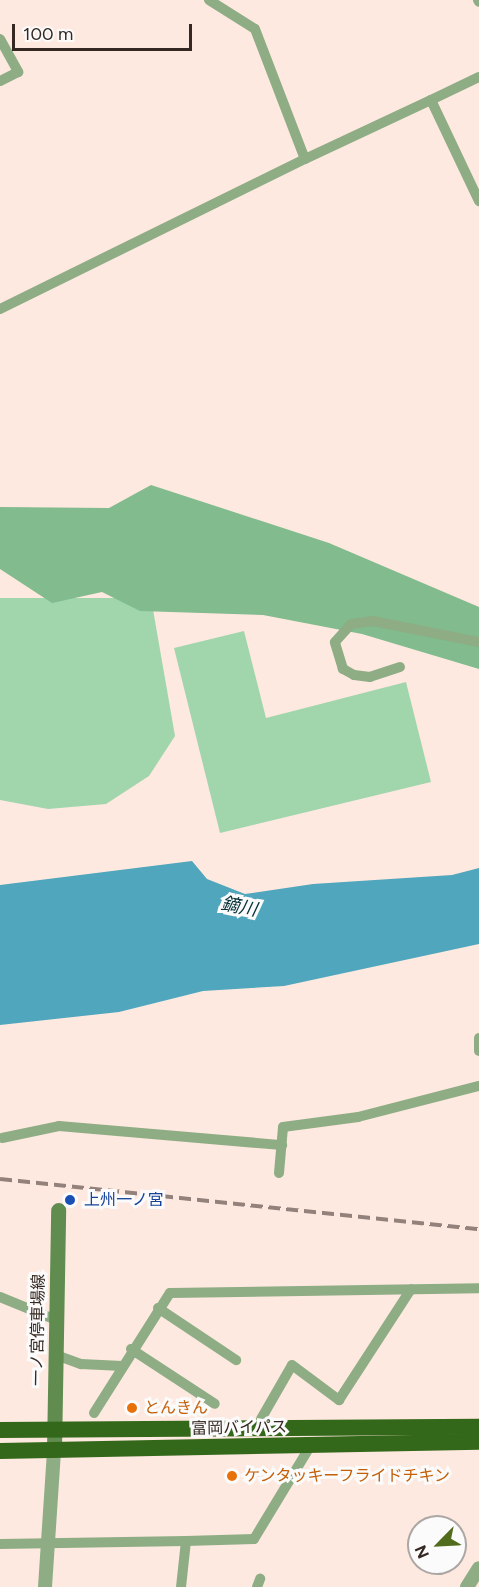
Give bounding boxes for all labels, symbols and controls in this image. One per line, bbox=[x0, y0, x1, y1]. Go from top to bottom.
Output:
scale bar bbox=[15, 12, 195, 50]
text: 100 m bbox=[23, 23, 73, 45]
water label: 鏑川 bbox=[219, 893, 259, 921]
place label: 上州一ノ宮 bbox=[84, 1190, 164, 1210]
marker: 上州一ノ宮 bbox=[61, 1191, 79, 1209]
street label: 一ノ宮停車場線 bbox=[27, 1274, 49, 1386]
place label: とんきん bbox=[144, 1398, 208, 1418]
marker: とんきん bbox=[125, 1401, 139, 1415]
street label: 富岡バイパス bbox=[191, 1418, 287, 1438]
place label: ケンタッキーフライドチキン bbox=[244, 1466, 452, 1486]
marker: ケンタッキーフライドチキン bbox=[225, 1469, 239, 1483]
north arrow bbox=[407, 1515, 467, 1575]
text: N bbox=[411, 1542, 433, 1561]

